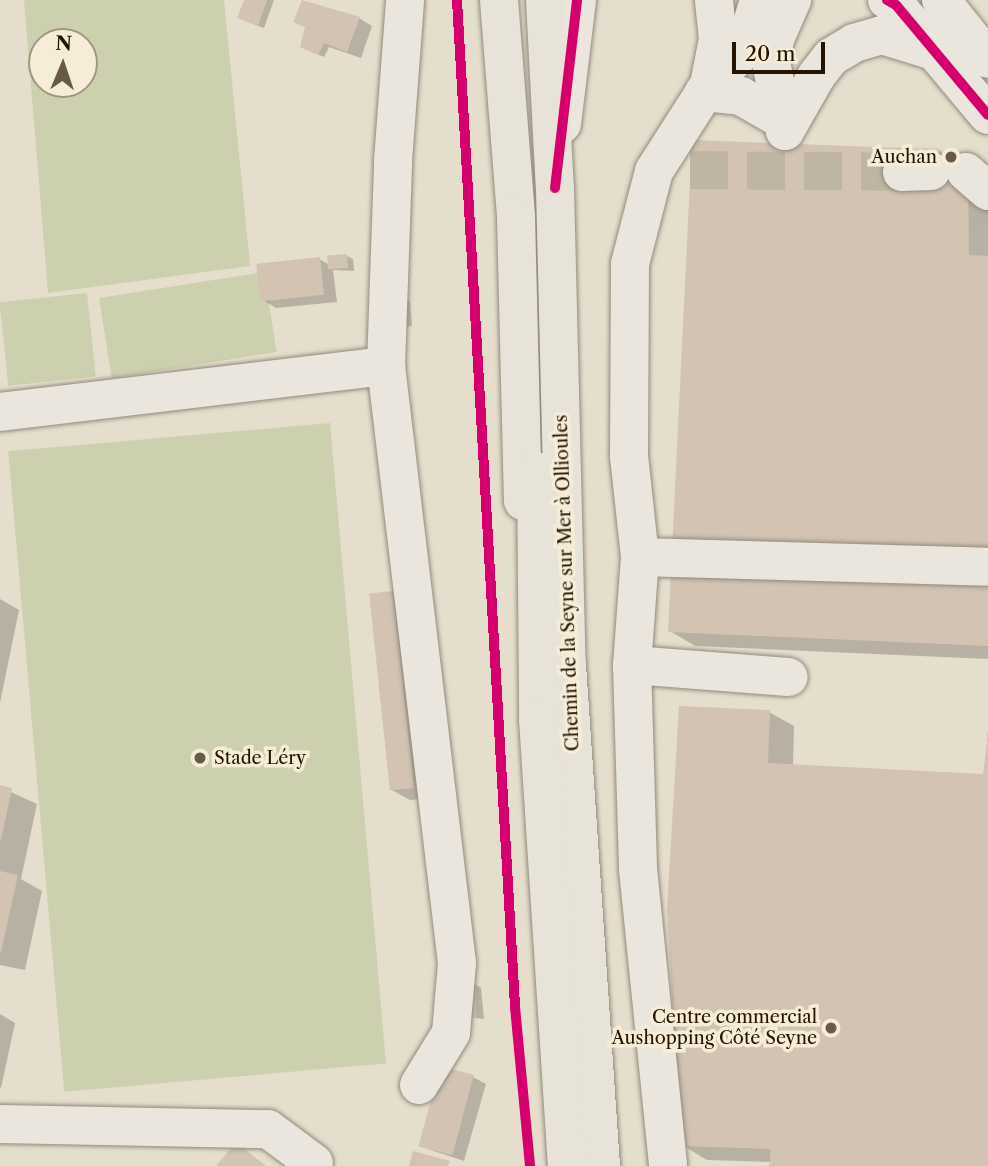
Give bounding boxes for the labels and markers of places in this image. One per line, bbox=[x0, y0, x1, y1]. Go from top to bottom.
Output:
place label: Auchan bbox=[871, 146, 937, 168]
marker: Auchan bbox=[943, 149, 959, 165]
place label: Stade Léry bbox=[214, 747, 306, 769]
marker: Stade Léry bbox=[192, 750, 208, 766]
place label: Centre commercial Aushopping Côté Seyne bbox=[611, 1007, 817, 1050]
marker: Centre commercial Aushopping Côté Seyne bbox=[823, 1020, 839, 1036]

